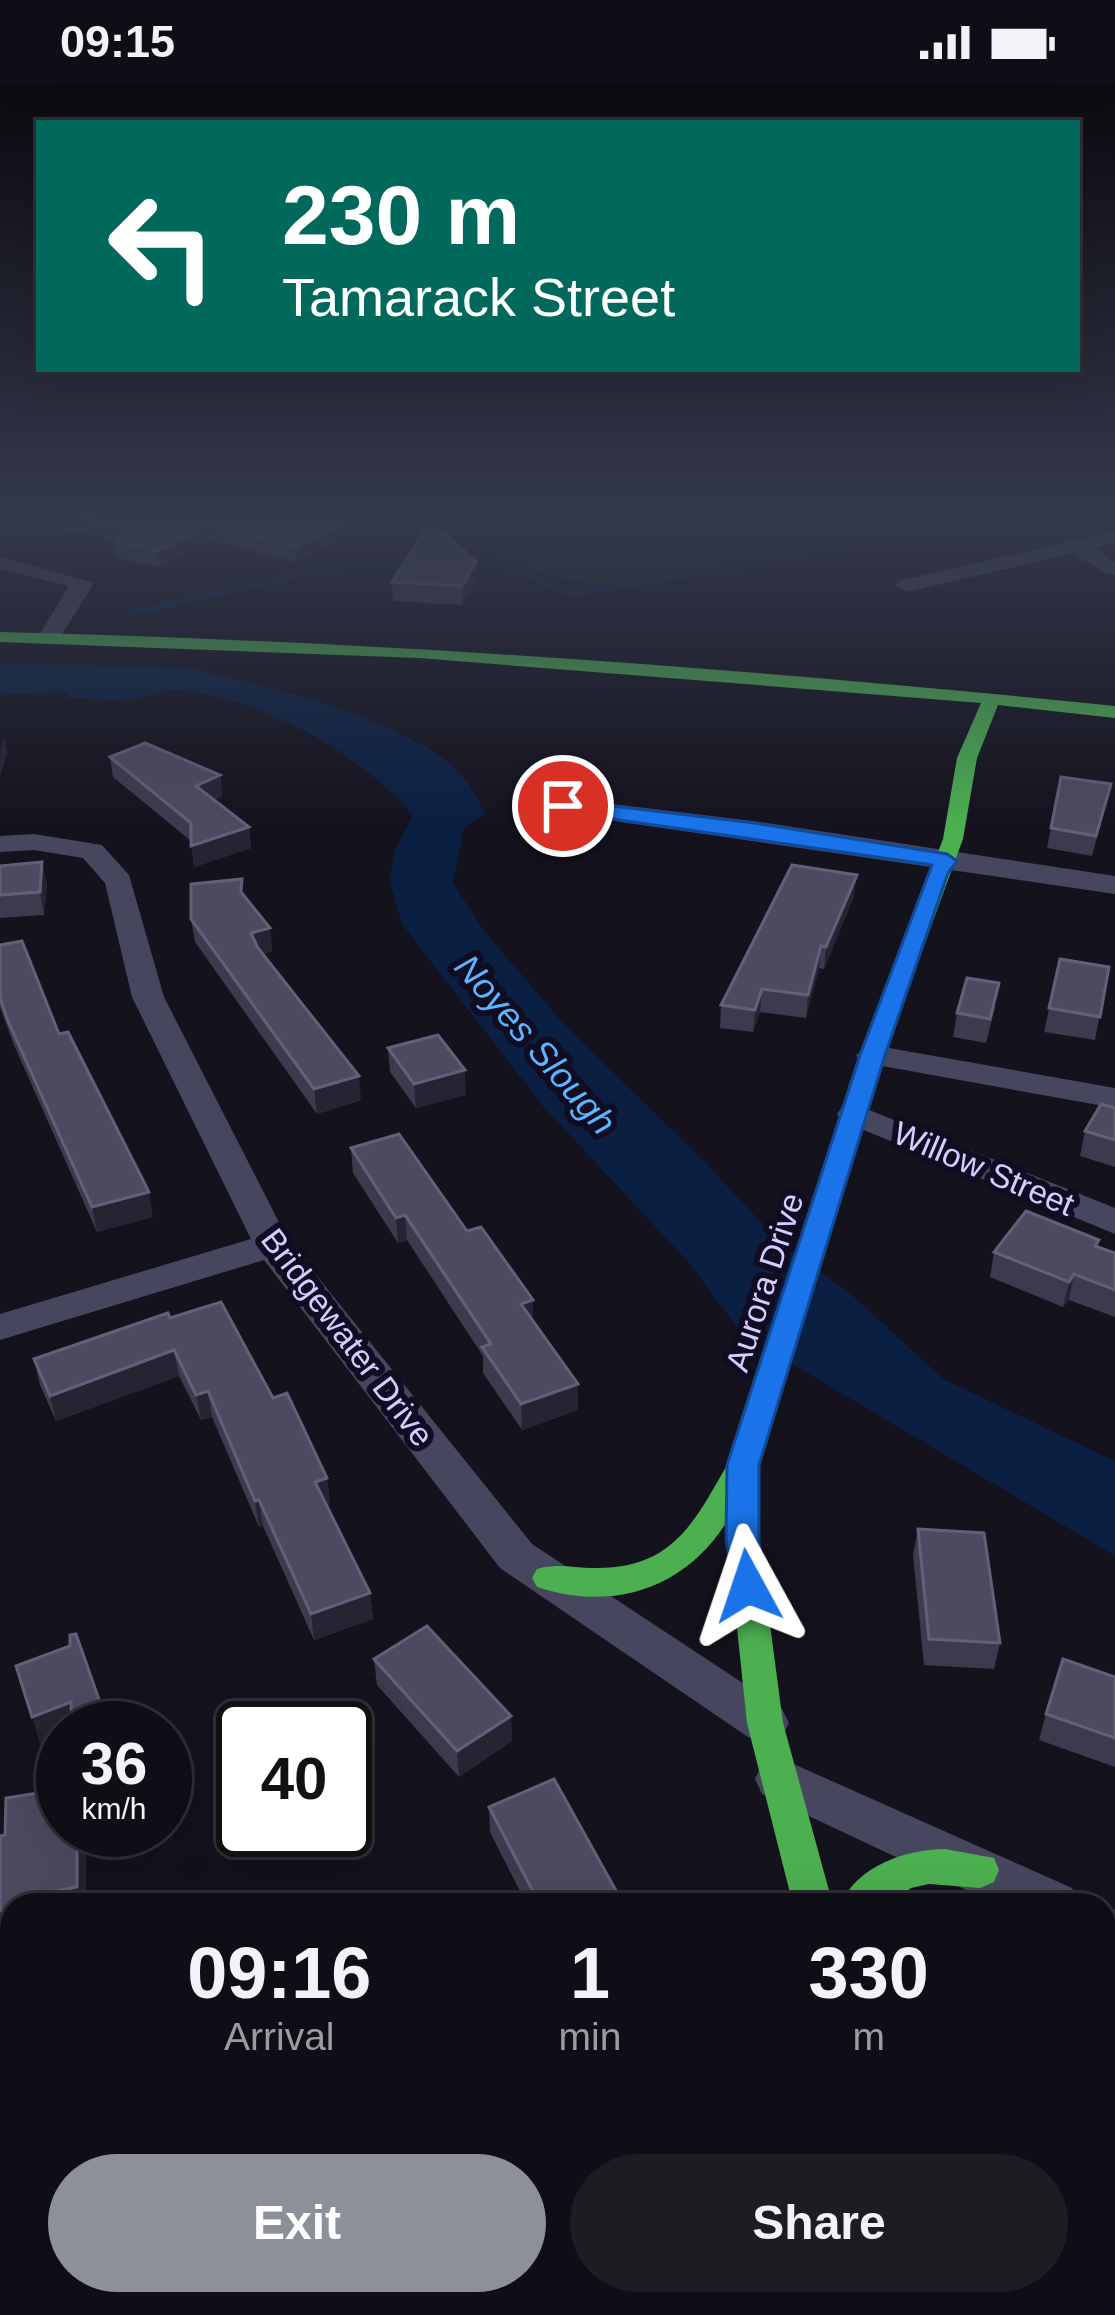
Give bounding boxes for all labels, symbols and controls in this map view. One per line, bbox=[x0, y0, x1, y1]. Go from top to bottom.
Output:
text: 09:15 bbox=[60, 16, 175, 67]
icon: left bbox=[84, 168, 240, 324]
text: 230 m bbox=[282, 168, 520, 262]
text: Tamarack Street bbox=[282, 267, 675, 327]
pin bbox=[512, 755, 614, 857]
icon: arrive bbox=[530, 773, 596, 839]
water label: Noyes Slough bbox=[447, 946, 625, 1142]
street label: Willow Street bbox=[888, 1114, 1080, 1223]
street label: Aurora Drive bbox=[718, 1188, 811, 1376]
street label: Bridgewater Drive bbox=[254, 1221, 441, 1453]
position arrow bbox=[685, 1523, 811, 1649]
speed limit sign: 40 bbox=[216, 1701, 372, 1857]
text: 36 bbox=[81, 1730, 147, 1797]
text: km/h bbox=[81, 1792, 147, 1825]
text: 09:16 bbox=[187, 1933, 371, 2013]
text: 1 bbox=[570, 1933, 610, 2013]
text: 330 bbox=[809, 1933, 929, 2013]
text: Arrival bbox=[224, 2015, 335, 2058]
text: min bbox=[559, 2015, 621, 2058]
text: m bbox=[852, 2015, 885, 2058]
button: Exit bbox=[48, 2154, 546, 2292]
button: Share bbox=[570, 2154, 1068, 2292]

